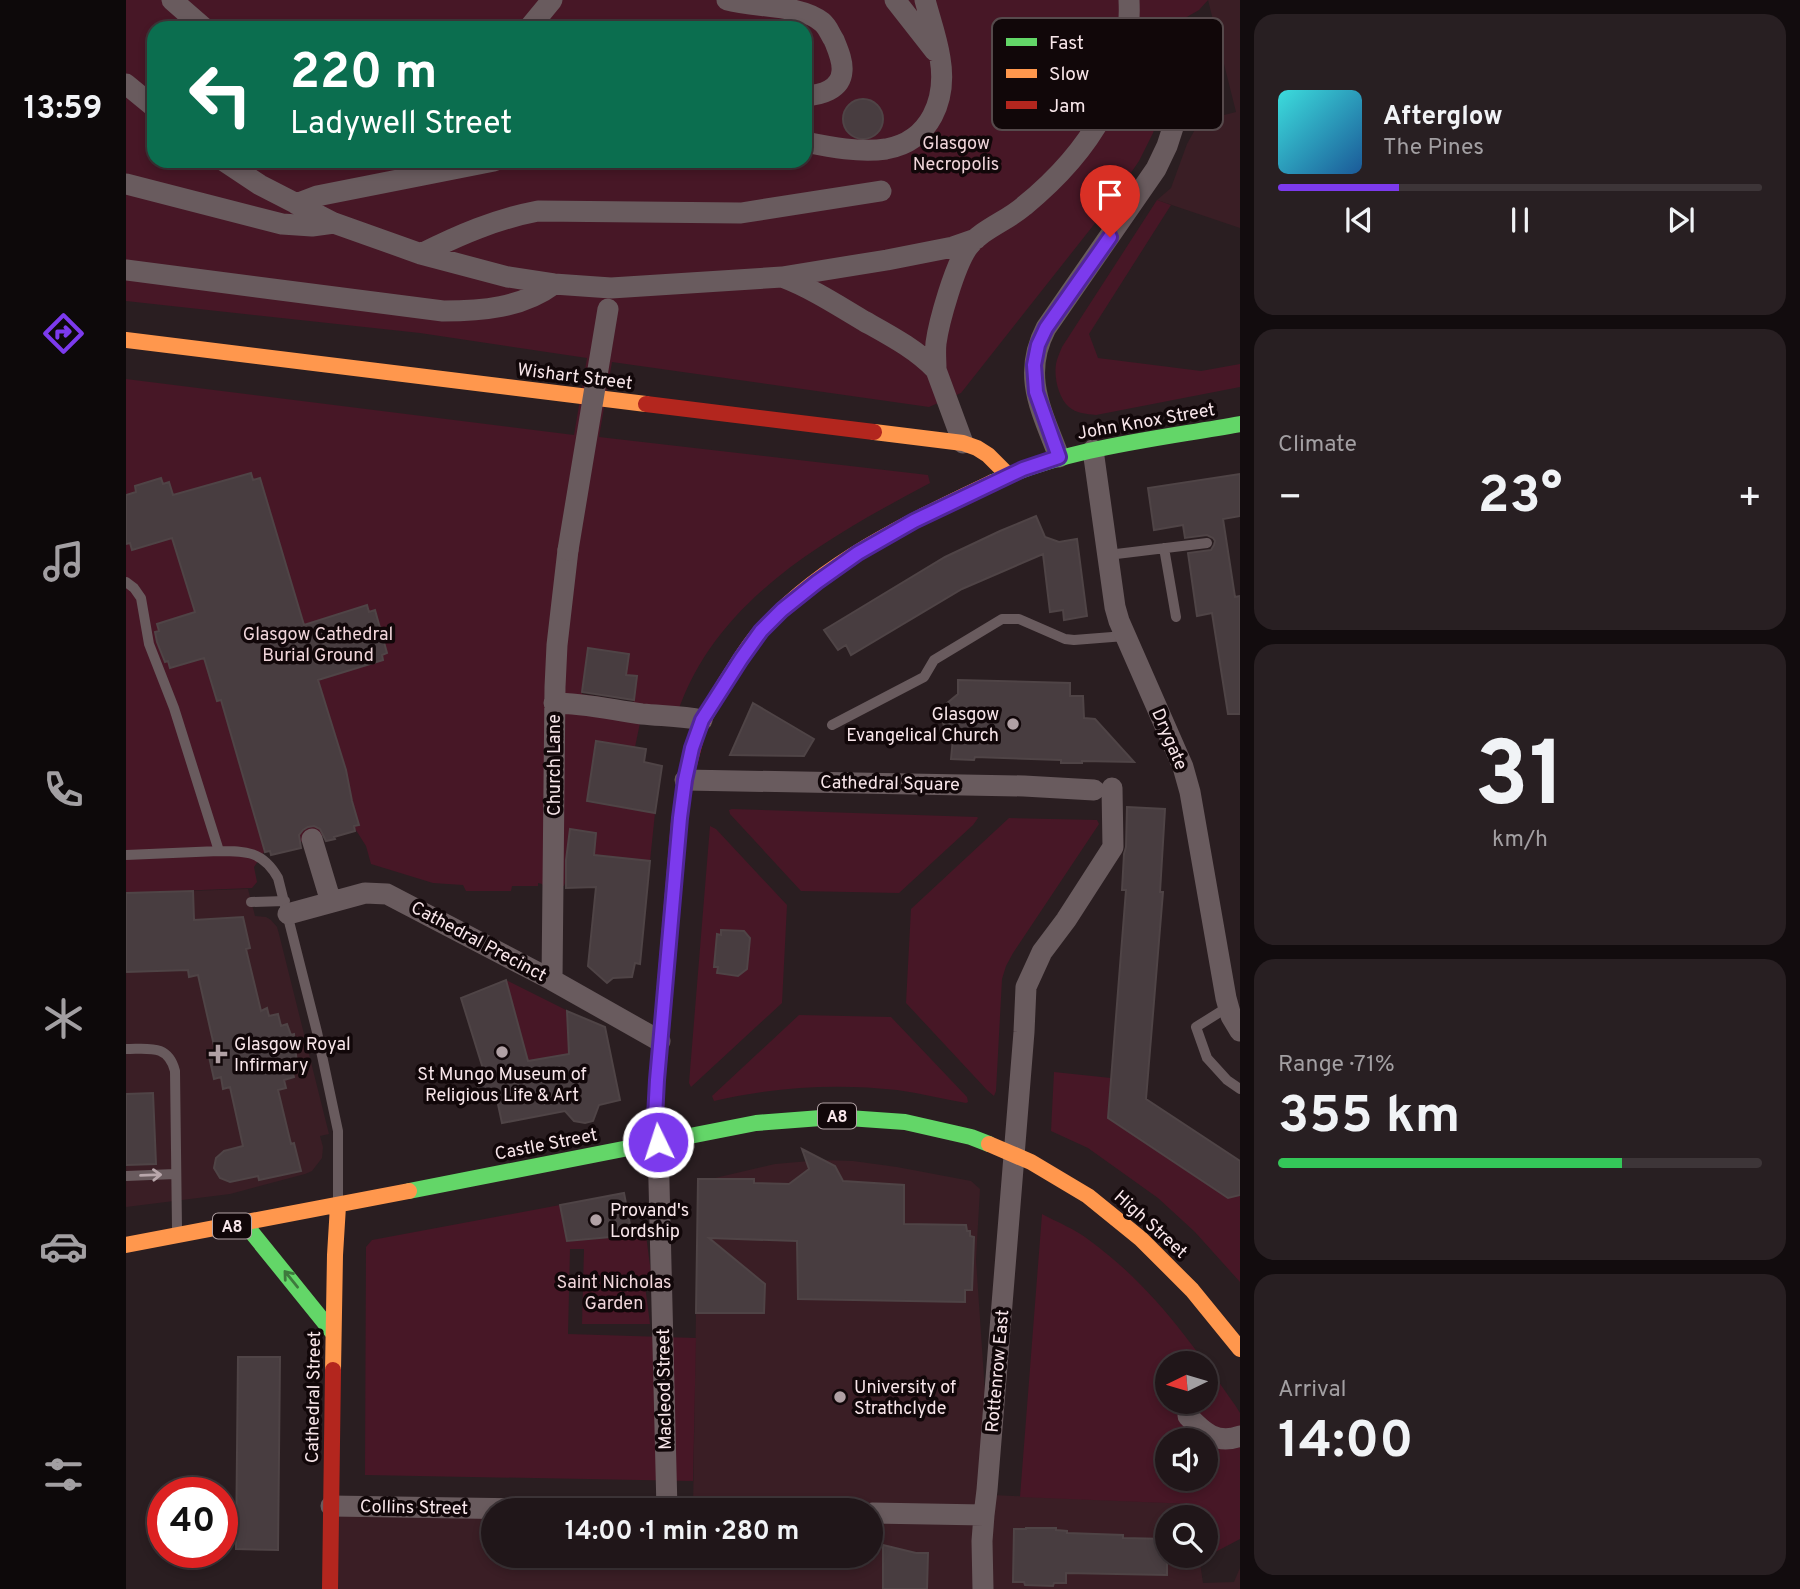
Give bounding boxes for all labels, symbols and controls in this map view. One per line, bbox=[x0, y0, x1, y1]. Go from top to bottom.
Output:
legend bbox=[992, 18, 1223, 130]
text: Fast bbox=[1049, 32, 1084, 56]
text: 220 m bbox=[290, 44, 437, 106]
icon: left bbox=[175, 49, 266, 140]
text: Slow bbox=[1049, 63, 1089, 87]
text: 13:59 bbox=[24, 90, 103, 130]
text: Jam bbox=[1049, 95, 1086, 119]
text: Afterglow bbox=[1383, 101, 1503, 134]
text: Ladywell Street bbox=[290, 105, 512, 145]
park label: Glasgow Necropolis bbox=[913, 133, 999, 177]
text: The Pines bbox=[1383, 134, 1484, 163]
pin bbox=[1080, 165, 1140, 237]
icon: arrive bbox=[1091, 176, 1129, 214]
icon: previous bbox=[1340, 201, 1378, 239]
icon: pause bbox=[1501, 201, 1539, 239]
icon: next bbox=[1662, 201, 1700, 239]
icon: directions bbox=[39, 309, 88, 358]
street label: Wishart Street bbox=[516, 359, 634, 396]
street label: John Knox Street bbox=[1075, 399, 1217, 446]
text: Climate bbox=[1278, 431, 1357, 460]
text: 23° bbox=[1478, 465, 1562, 531]
text: − bbox=[1278, 475, 1303, 524]
text: + bbox=[1737, 475, 1762, 524]
icon: music bbox=[39, 537, 88, 586]
park label: Glasgow Cathedral Burial Ground bbox=[243, 624, 393, 668]
place label: Glasgow Evangelical Church bbox=[846, 704, 999, 748]
street label: Drygate bbox=[1145, 705, 1192, 774]
street label: Church Lane bbox=[544, 714, 567, 816]
marker: Glasgow Evangelical Church bbox=[1005, 716, 1021, 732]
text: 31 bbox=[1475, 723, 1565, 838]
icon: phone bbox=[39, 765, 88, 814]
street label: Cathedral Square bbox=[820, 772, 960, 797]
text: km/h bbox=[1492, 826, 1548, 855]
street label: Cathedral Precinct bbox=[407, 897, 550, 988]
icon: climate bbox=[39, 994, 88, 1043]
place label: Glasgow Royal Infirmary bbox=[234, 1034, 351, 1078]
marker: Glasgow Royal Infirmary bbox=[208, 1044, 228, 1064]
marker: St Mungo Museum of Religious Life & Art bbox=[494, 1044, 510, 1060]
text: Range · 71% bbox=[1278, 1051, 1395, 1080]
place label: St Mungo Museum of Religious Life & Art bbox=[417, 1064, 587, 1108]
text: 355 km bbox=[1278, 1085, 1460, 1151]
road number: A8 bbox=[818, 1104, 856, 1128]
position arrow bbox=[621, 1105, 695, 1179]
street label: Castle Street bbox=[493, 1124, 600, 1167]
one-way arrow bbox=[139, 1168, 162, 1181]
street label: High Street bbox=[1108, 1186, 1192, 1264]
place label: Provand's Lordship bbox=[610, 1200, 689, 1244]
marker: Provand's Lordship bbox=[588, 1212, 604, 1228]
road number: A8 bbox=[213, 1214, 251, 1238]
icon: car bbox=[39, 1222, 88, 1271]
one-way arrow bbox=[283, 1271, 298, 1289]
park label: Saint Nicholas Garden bbox=[556, 1272, 672, 1316]
street label: Rottenrow East bbox=[982, 1309, 1015, 1434]
street label: Macleod Street bbox=[653, 1328, 678, 1450]
street label: Cathedral Street bbox=[302, 1331, 327, 1463]
north arrow bbox=[1155, 1351, 1218, 1414]
map controls bbox=[1155, 1351, 1218, 1568]
text: Arrival bbox=[1278, 1376, 1347, 1405]
place label: University of Strathclyde bbox=[854, 1377, 956, 1421]
marker: University of Strathclyde bbox=[832, 1389, 848, 1405]
text: 14:00 bbox=[1278, 1410, 1413, 1476]
button: sound bbox=[1155, 1428, 1218, 1491]
icon: filters bbox=[39, 1450, 88, 1499]
speed limit sign: 40 bbox=[147, 1477, 238, 1568]
street label: Collins Street bbox=[360, 1496, 468, 1521]
button: search bbox=[1155, 1505, 1218, 1568]
text: 14:00 · 1 min · 280 m bbox=[565, 1516, 799, 1549]

